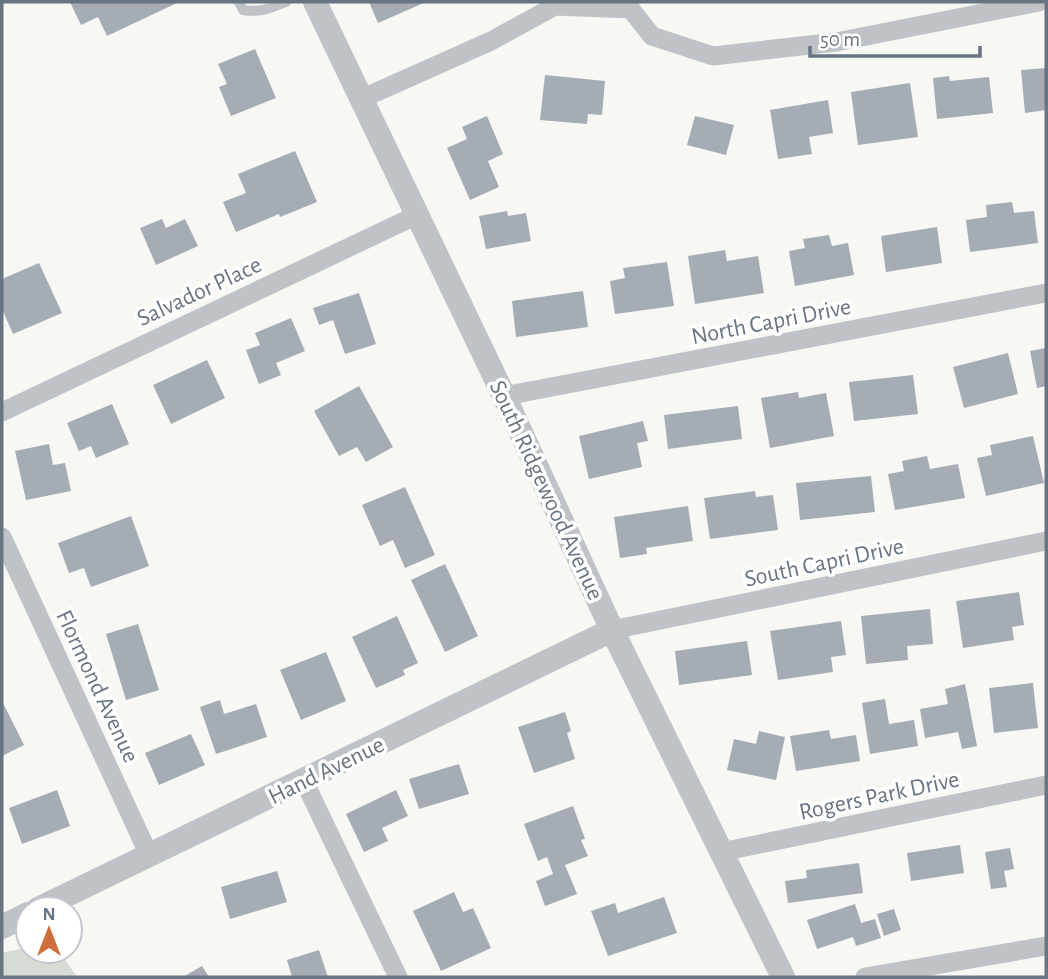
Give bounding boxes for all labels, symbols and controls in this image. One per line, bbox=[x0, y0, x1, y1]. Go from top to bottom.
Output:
scale bar bbox=[810, 14, 980, 58]
text: 50 m bbox=[820, 29, 860, 50]
street label: Salvador Place bbox=[134, 253, 265, 331]
street label: North Capri Drive bbox=[689, 295, 853, 349]
street label: South Ridgewood Avenue bbox=[485, 377, 607, 604]
street label: South Capri Drive bbox=[743, 534, 906, 592]
street label: Flormond Avenue bbox=[51, 607, 143, 766]
street label: Hand Avenue bbox=[265, 733, 388, 809]
street label: Rogers Park Drive bbox=[797, 767, 961, 825]
north arrow bbox=[14, 895, 84, 965]
text: N bbox=[42, 905, 56, 924]

